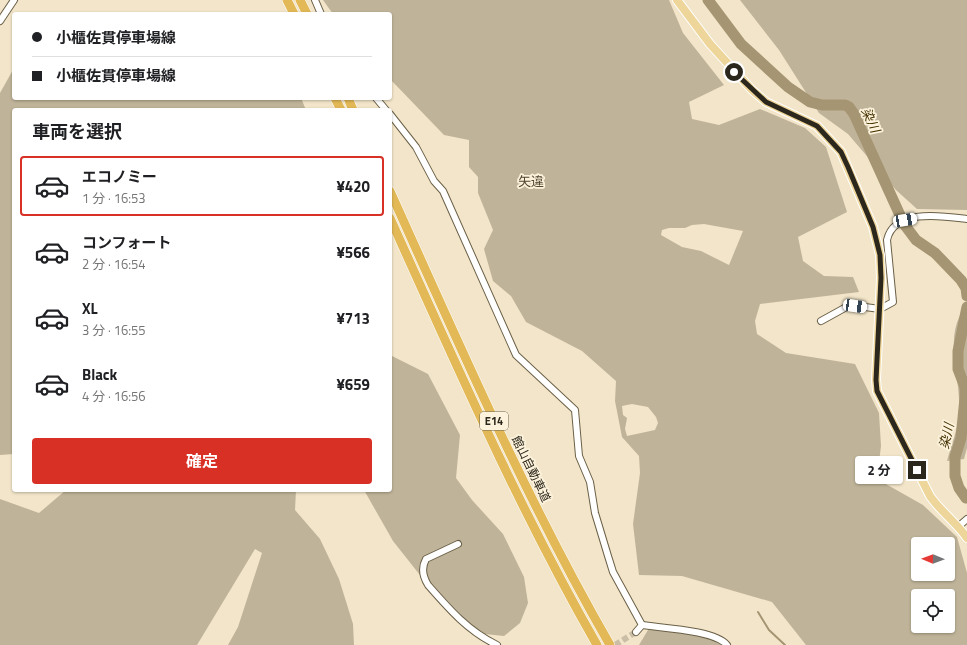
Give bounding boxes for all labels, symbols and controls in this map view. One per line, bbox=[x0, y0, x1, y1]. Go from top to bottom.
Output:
text: 小櫃佐貫停車場線 bbox=[56, 26, 176, 49]
route start bbox=[725, 63, 743, 81]
text: 小櫃佐貫停車場線 bbox=[56, 64, 176, 87]
water label: 染川 bbox=[856, 104, 886, 138]
text: 車両を選択 bbox=[32, 118, 122, 145]
text: エコノミー bbox=[82, 165, 157, 188]
icon: car bbox=[34, 168, 70, 204]
district label: 矢違 bbox=[518, 171, 544, 191]
text: ¥420 bbox=[336, 175, 370, 198]
text: 1 分 · 16:53 bbox=[82, 188, 146, 208]
car bbox=[892, 212, 918, 228]
text: コンフォート bbox=[82, 231, 172, 254]
icon: car bbox=[34, 234, 70, 270]
text: ¥566 bbox=[336, 241, 370, 264]
text: 2 分 · 16:54 bbox=[82, 254, 146, 274]
text: XL bbox=[82, 297, 98, 320]
car bbox=[842, 298, 868, 314]
icon: car bbox=[34, 300, 70, 336]
text: ¥713 bbox=[336, 307, 370, 330]
text: 3 分 · 16:55 bbox=[82, 320, 146, 340]
text: Black bbox=[82, 363, 117, 386]
icon: car bbox=[34, 366, 70, 402]
text: ¥659 bbox=[336, 373, 370, 396]
text: 4 分 · 16:56 bbox=[82, 386, 146, 406]
road number: E14 bbox=[480, 412, 508, 430]
water label: 染川 bbox=[934, 419, 959, 451]
street label: 館山自動車道 bbox=[507, 432, 556, 505]
button: 確定 bbox=[32, 438, 372, 484]
callout: 2 分 bbox=[855, 456, 903, 484]
text: 2 分 bbox=[867, 460, 891, 480]
route end bbox=[908, 461, 926, 479]
north arrow bbox=[911, 537, 955, 581]
map controls bbox=[911, 537, 955, 633]
button: locate bbox=[911, 589, 955, 633]

